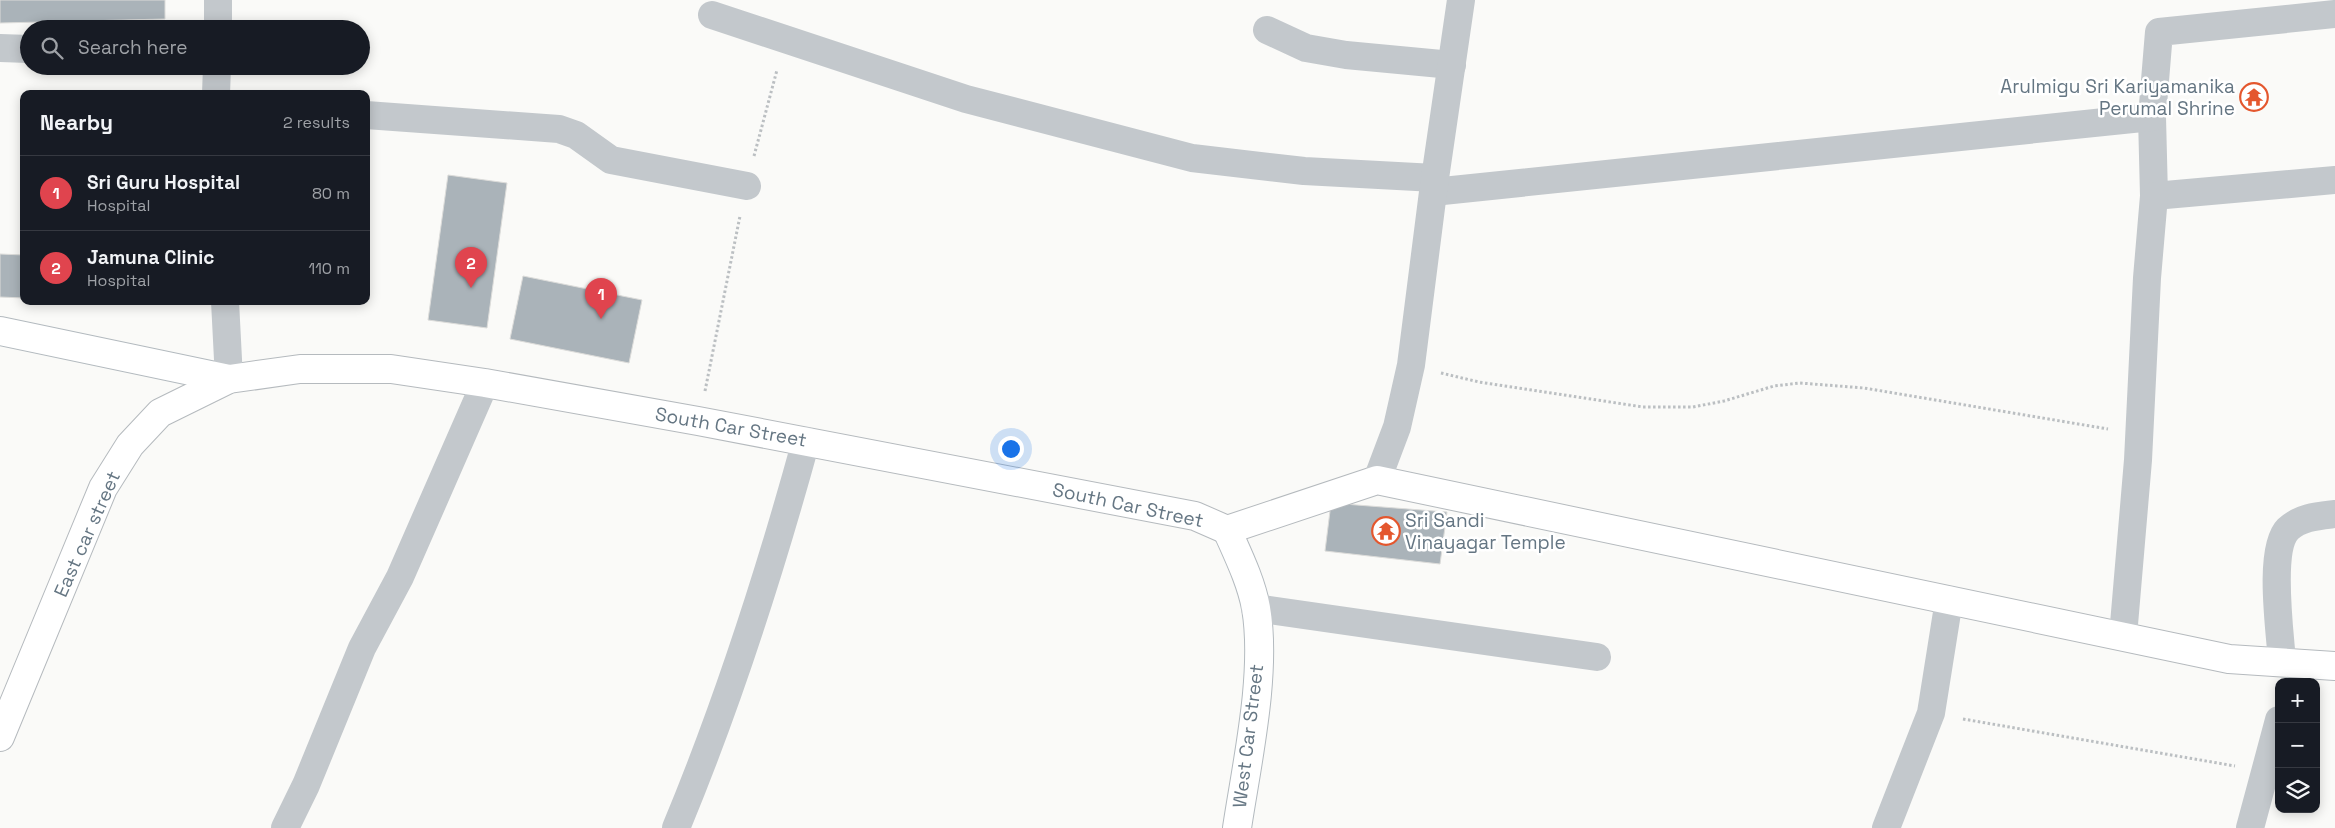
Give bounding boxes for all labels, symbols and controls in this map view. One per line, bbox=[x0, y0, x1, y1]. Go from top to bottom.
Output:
search box bbox=[20, 20, 370, 75]
icon: search bbox=[38, 34, 66, 62]
text: Search here bbox=[78, 35, 188, 60]
place label: Arulmigu Sri Kariyamanika Perumal Shrine bbox=[2000, 74, 2235, 121]
temple icon: Arulmigu Sri Kariyamanika Perumal Shrine bbox=[2239, 82, 2269, 112]
text: Nearby bbox=[40, 109, 113, 136]
text: 2 results bbox=[283, 112, 350, 133]
text: Sri Guru Hospital bbox=[87, 170, 240, 195]
text: 1 bbox=[52, 183, 60, 204]
text: 80 m bbox=[312, 183, 350, 204]
text: Hospital bbox=[87, 195, 150, 216]
text: Jamuna Clinic bbox=[87, 245, 214, 270]
pin: 2 bbox=[455, 247, 487, 288]
text: 2 bbox=[51, 258, 61, 279]
text: 110 m bbox=[308, 258, 350, 279]
text: Hospital bbox=[87, 270, 150, 291]
pin: 1 bbox=[585, 278, 617, 319]
street label: South Car Street bbox=[653, 401, 809, 453]
your location bbox=[998, 436, 1024, 462]
street label: East car street bbox=[48, 467, 126, 601]
street label: South Car Street bbox=[1050, 477, 1206, 533]
place label: Sri Sandi Vinayagar Temple bbox=[1405, 508, 1566, 555]
temple icon: Sri Sandi Vinayagar Temple bbox=[1371, 516, 1401, 546]
street label: West Car Street bbox=[1227, 663, 1269, 809]
map controls bbox=[2275, 678, 2320, 813]
button: + bbox=[2275, 678, 2320, 723]
button: − bbox=[2275, 723, 2320, 768]
button: layers bbox=[2275, 768, 2320, 813]

